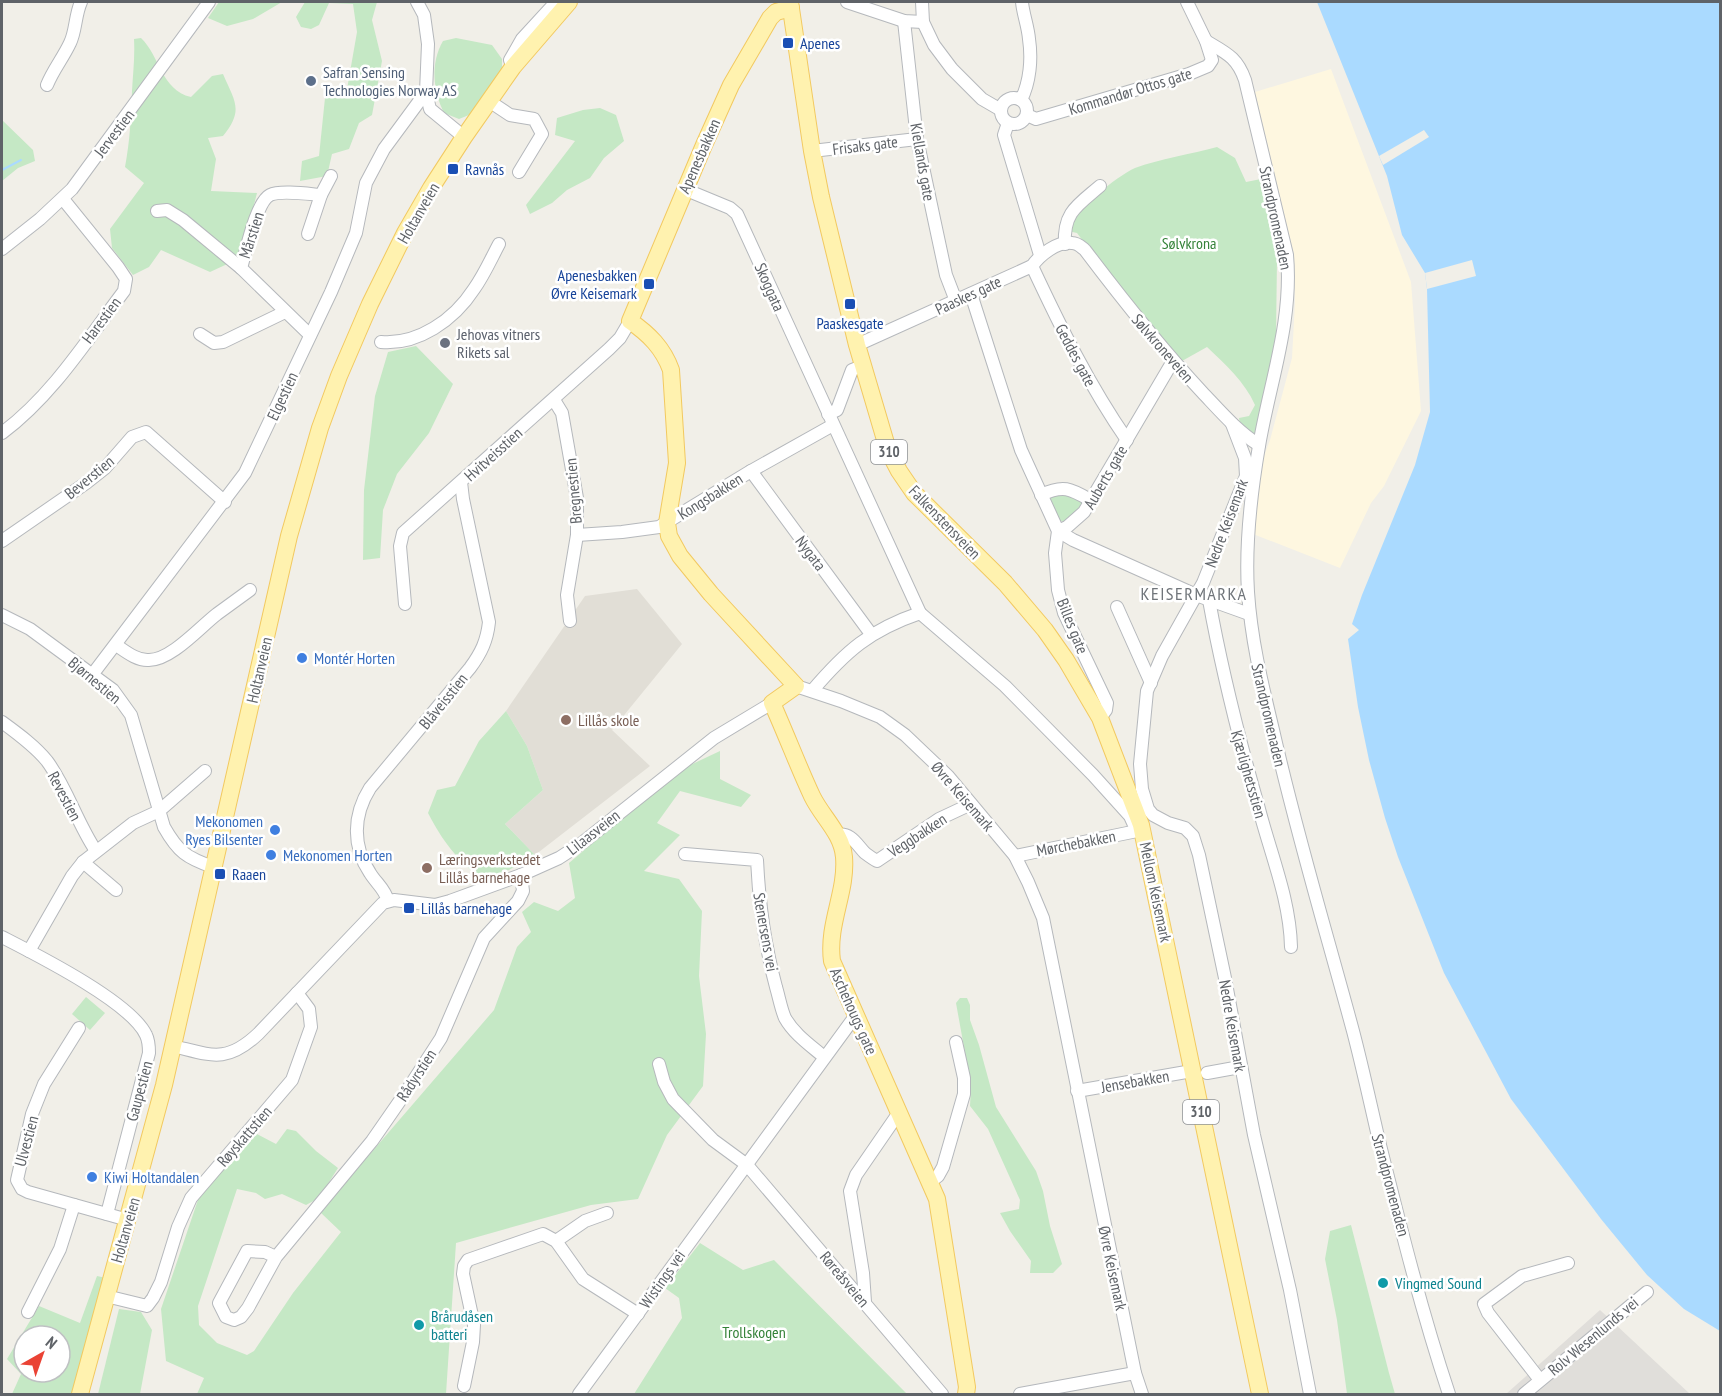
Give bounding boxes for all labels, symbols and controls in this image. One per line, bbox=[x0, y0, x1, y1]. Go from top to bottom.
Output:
place label: Apenes bbox=[800, 33, 840, 53]
marker: Apenes bbox=[781, 36, 795, 50]
place label: Safran Sensing Technologies Norway AS bbox=[323, 62, 457, 100]
street label: Kommandør Ottos gate bbox=[1066, 63, 1194, 119]
marker: Safran Sensing Technologies Norway AS bbox=[304, 74, 318, 88]
street label: Jervestien bbox=[89, 105, 138, 162]
street label: Apenesbakken bbox=[674, 116, 724, 196]
street label: Kiellands gate bbox=[906, 121, 940, 203]
street label: Frisaks gate bbox=[831, 131, 899, 159]
place label: Ravnås bbox=[465, 159, 504, 179]
marker: Ravnås bbox=[446, 162, 460, 176]
street label: Strandpromenaden bbox=[1255, 164, 1297, 272]
street label: Holtanveien bbox=[393, 179, 443, 247]
street label: Mårstien bbox=[234, 209, 268, 261]
park label: Sølvkrona bbox=[1162, 233, 1216, 253]
street label: Skoggata bbox=[751, 260, 789, 314]
place label: Apenesbakken Øvre Keisemark bbox=[551, 265, 638, 303]
street label: Paaskes gate bbox=[932, 271, 1004, 319]
marker: Apenesbakken Øvre Keisemark bbox=[642, 277, 656, 291]
street label: Harestien bbox=[77, 293, 125, 347]
marker: Paaskesgate bbox=[843, 297, 857, 311]
street label: Sølvkroneveien bbox=[1128, 310, 1198, 386]
place label: Paaskesgate bbox=[816, 313, 884, 333]
street label: Geddes gate bbox=[1051, 320, 1101, 390]
place label: Jehovas vitners Rikets sal bbox=[456, 324, 540, 362]
marker: Jehovas vitners Rikets sal bbox=[438, 336, 452, 350]
street label: Elgestien bbox=[262, 369, 302, 423]
street label: Hvitveisstien bbox=[460, 423, 526, 485]
road number: 310 bbox=[871, 440, 907, 464]
street label: Auberts gate bbox=[1079, 442, 1131, 512]
street label: Beverstien bbox=[60, 451, 118, 503]
street label: Bregnestien bbox=[560, 457, 586, 525]
street label: Kongsbakken bbox=[674, 468, 746, 524]
street label: Nedre Keisemark bbox=[1200, 475, 1252, 570]
street label: Falkenstensveien bbox=[905, 481, 985, 563]
street label: Nygata bbox=[791, 532, 831, 574]
district label: KEISERMARKA bbox=[1141, 582, 1247, 605]
street label: Billes gate bbox=[1053, 595, 1093, 657]
street label: Holtanveien bbox=[242, 635, 276, 705]
place label: Montér Horten bbox=[314, 648, 395, 668]
marker: Montér Horten bbox=[295, 651, 309, 665]
street label: Bjørnestien bbox=[64, 652, 126, 708]
street label: Strandpromenaden bbox=[1247, 661, 1291, 769]
street label: Blåveisstien bbox=[414, 669, 472, 733]
place label: Lillås skole bbox=[578, 710, 639, 730]
marker: Lillås skole bbox=[559, 713, 573, 727]
street label: Kjærlighetsstien bbox=[1227, 728, 1271, 820]
street label: Øvre Keisemark bbox=[927, 757, 999, 836]
street label: Revestien bbox=[44, 768, 86, 824]
street label: Lilaasveien bbox=[562, 805, 624, 859]
street label: Veggbakken bbox=[883, 809, 950, 862]
place label: Mekonomen Ryes Bilsenter bbox=[185, 811, 264, 849]
marker: Mekonomen Ryes Bilsenter bbox=[268, 823, 282, 837]
street label: Mørchebakken bbox=[1035, 826, 1117, 860]
street label: Mellom Keisemark bbox=[1136, 840, 1177, 945]
place label: Mekonomen Horten bbox=[283, 845, 392, 865]
marker: Mekonomen Horten bbox=[264, 848, 278, 862]
place label: Læringsverkstedet Lillås barnehage bbox=[439, 849, 541, 887]
marker: Læringsverkstedet Lillås barnehage bbox=[420, 861, 434, 875]
place label: Raaen bbox=[232, 864, 266, 884]
marker: Raaen bbox=[213, 867, 227, 881]
street label: Stenersens vei bbox=[749, 891, 783, 973]
place label: Lillås barnehage bbox=[421, 898, 512, 918]
marker: Lillås barnehage bbox=[402, 901, 416, 915]
street label: Aschehougs gate bbox=[826, 964, 882, 1058]
street label: Nedre Keisemark bbox=[1215, 978, 1251, 1074]
street label: Rådyrstien bbox=[392, 1045, 440, 1105]
street label: Gaupestien bbox=[121, 1059, 157, 1123]
street label: Jensebakken bbox=[1098, 1065, 1171, 1097]
road number: 310 bbox=[1183, 1100, 1219, 1124]
street label: Røyskattstien bbox=[212, 1102, 276, 1170]
street label: Ulvestien bbox=[10, 1113, 42, 1169]
street label: Strandpromenaden bbox=[1368, 1132, 1414, 1238]
place label: Kiwi Holtandalen bbox=[104, 1167, 199, 1187]
marker: Kiwi Holtandalen bbox=[85, 1170, 99, 1184]
street label: Holtanveien bbox=[106, 1195, 144, 1265]
street label: Øvre Keisemark bbox=[1094, 1224, 1132, 1313]
street label: Wistings vei bbox=[635, 1246, 689, 1312]
street label: Røreåsveien bbox=[816, 1247, 874, 1311]
place label: Vingmed Sound bbox=[1394, 1273, 1482, 1293]
marker: Vingmed Sound bbox=[1376, 1276, 1390, 1290]
street label: Rolv Wesenlunds vei bbox=[1544, 1292, 1642, 1380]
place label: Brårudåsen batteri bbox=[431, 1306, 493, 1344]
marker: Brårudåsen batteri bbox=[412, 1318, 426, 1332]
park label: Trollskogen bbox=[722, 1322, 786, 1342]
north arrow bbox=[12, 1324, 72, 1384]
text: N bbox=[42, 1332, 61, 1353]

